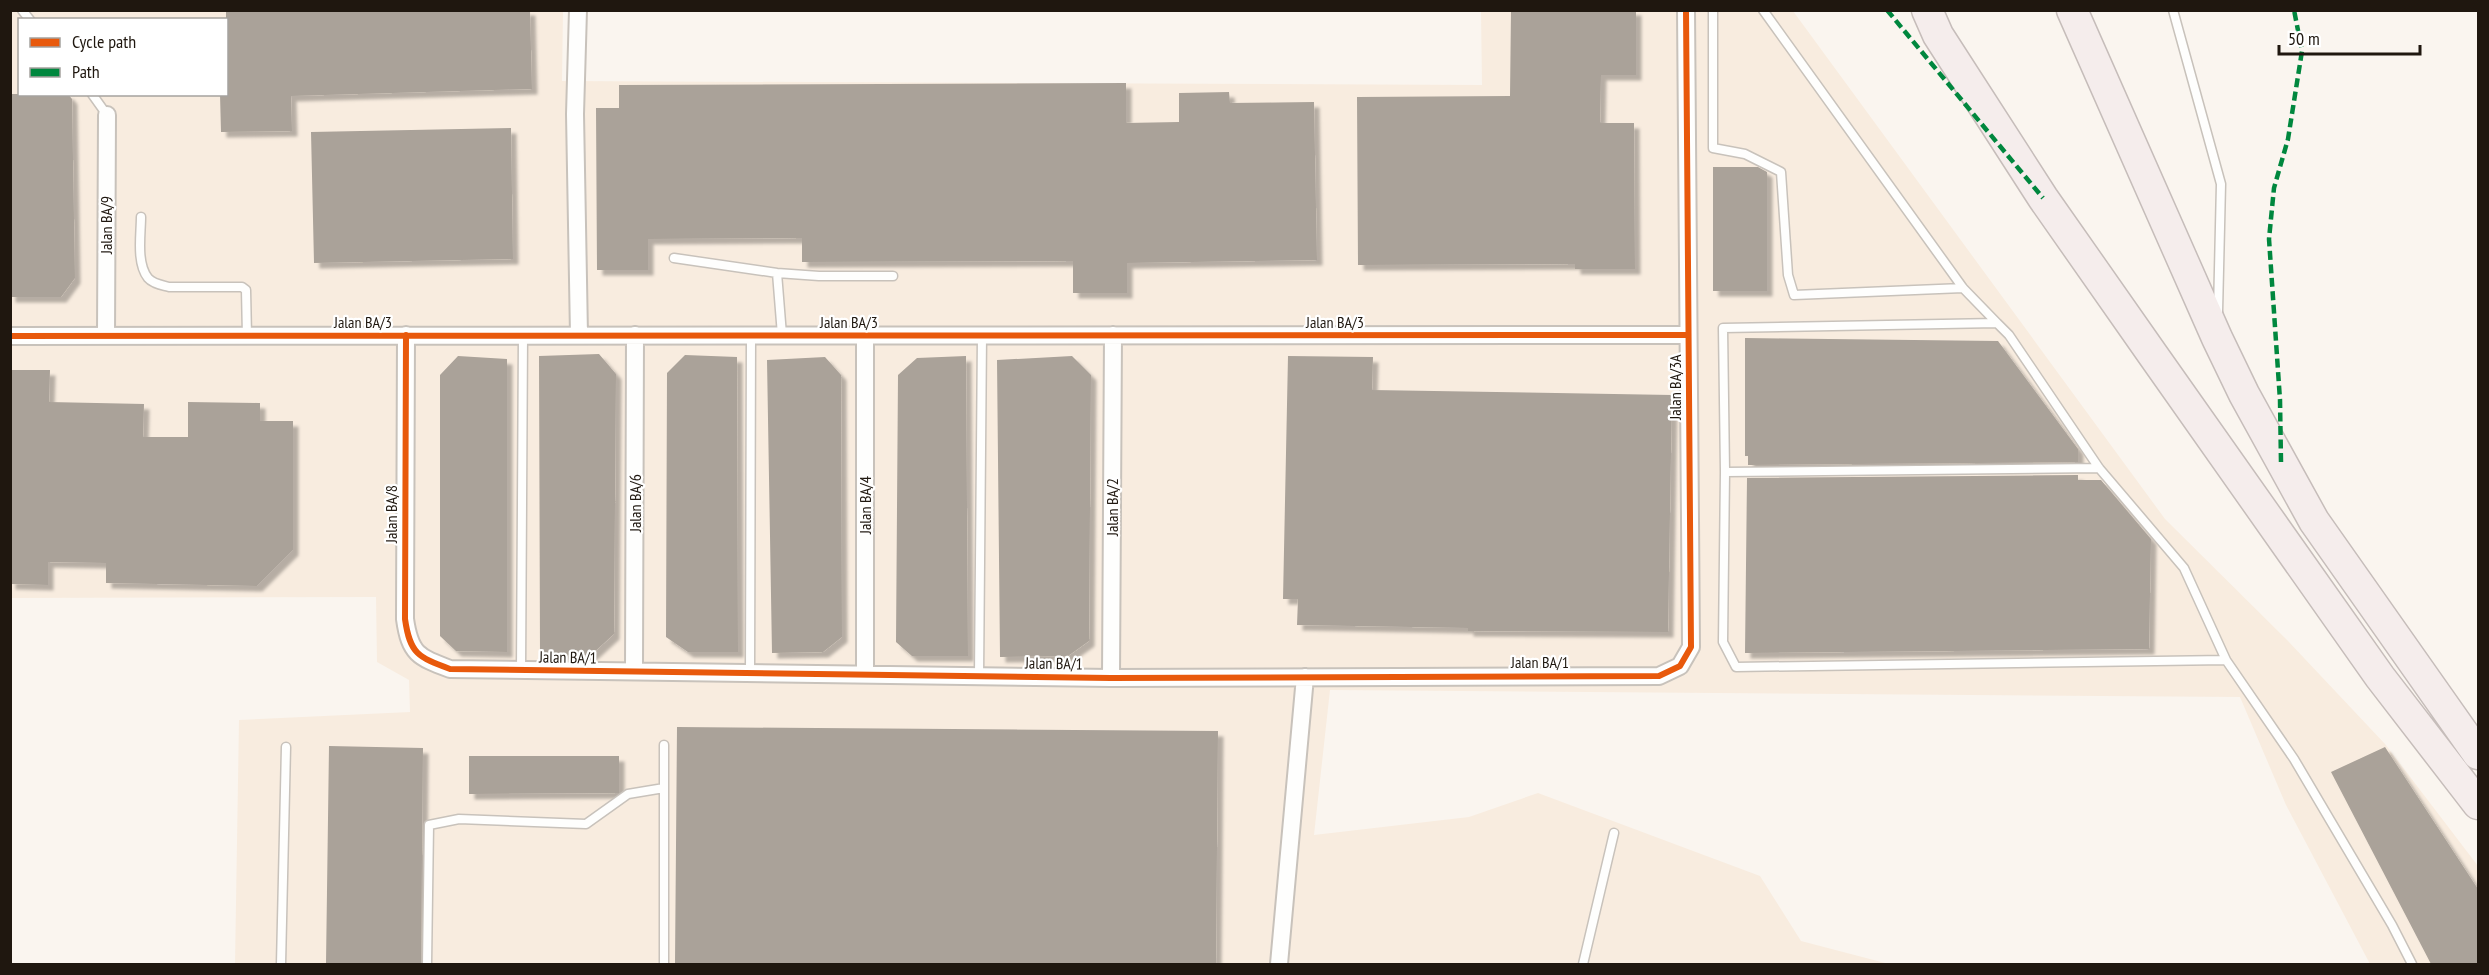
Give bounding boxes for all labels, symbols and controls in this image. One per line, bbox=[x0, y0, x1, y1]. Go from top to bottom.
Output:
legend bbox=[18, 18, 228, 96]
scale bar bbox=[2279, 18, 2420, 56]
text: 50 m bbox=[2288, 27, 2320, 50]
text: Cycle path bbox=[72, 30, 136, 53]
text: Path bbox=[72, 60, 100, 83]
street label: Jalan BA/9 bbox=[96, 196, 116, 255]
street label: Jalan BA/3 bbox=[333, 312, 392, 332]
street label: Jalan BA/3 bbox=[819, 312, 878, 332]
street label: Jalan BA/3 bbox=[1305, 312, 1364, 332]
street label: Jalan BA/3A bbox=[1665, 354, 1685, 421]
street label: Jalan BA/6 bbox=[625, 474, 645, 533]
street label: Jalan BA/4 bbox=[855, 476, 875, 535]
street label: Jalan BA/2 bbox=[1102, 478, 1122, 537]
street label: Jalan BA/8 bbox=[381, 485, 401, 544]
street label: Jalan BA/1 bbox=[538, 646, 597, 668]
street label: Jalan BA/1 bbox=[1024, 652, 1083, 674]
street label: Jalan BA/1 bbox=[1510, 652, 1569, 672]

